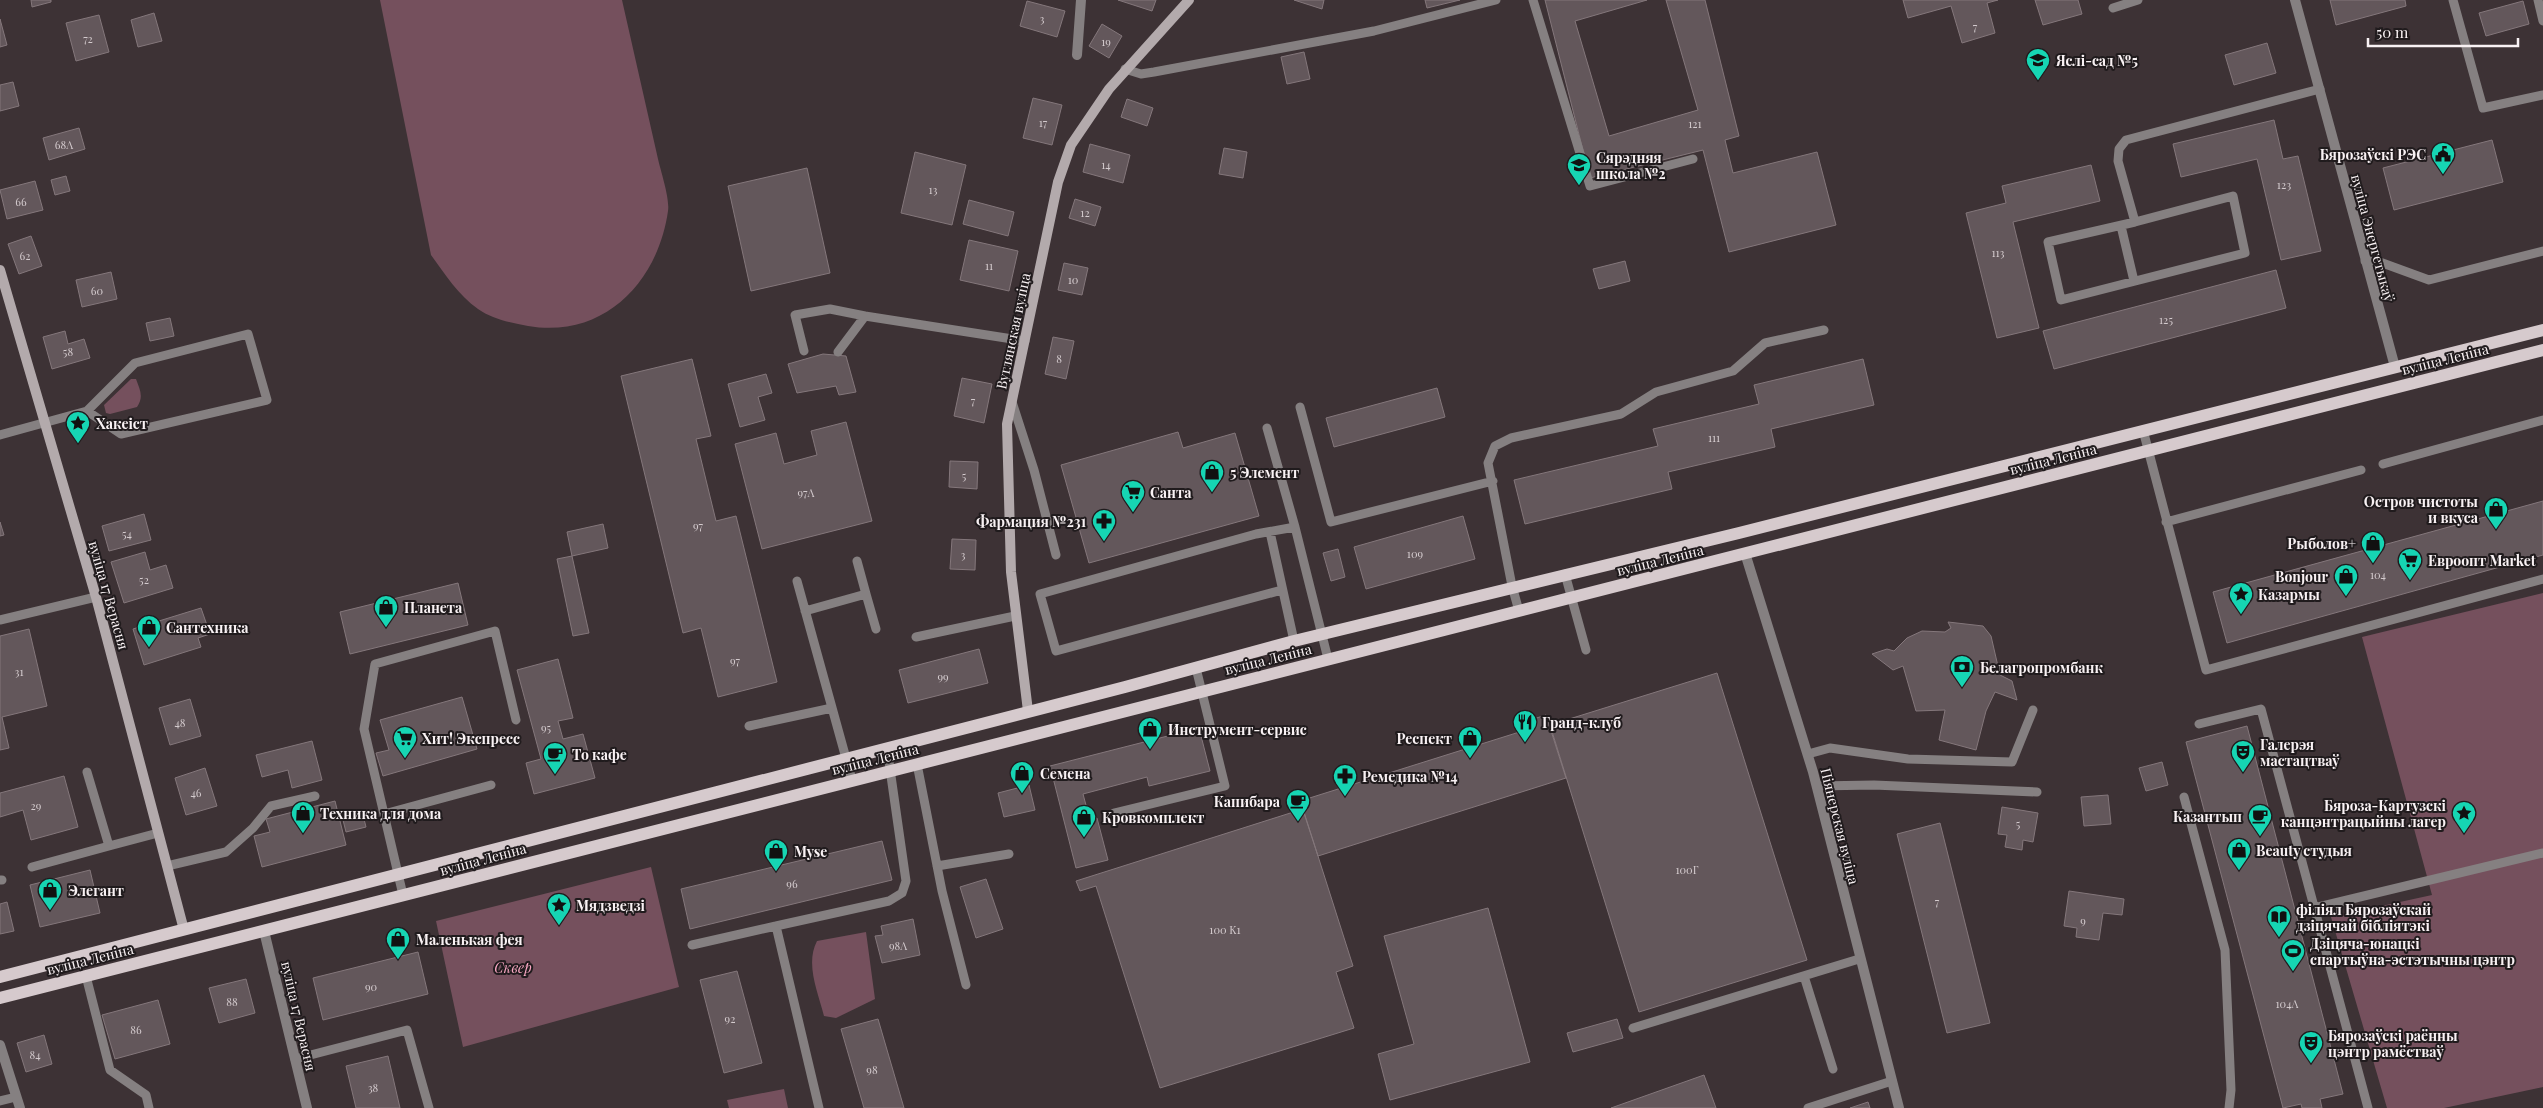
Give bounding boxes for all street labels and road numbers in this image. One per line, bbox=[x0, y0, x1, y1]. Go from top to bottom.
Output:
street label: вуліца Энергетыкаў bbox=[2347, 172, 2399, 304]
street label: Вуглянская вуліца bbox=[991, 271, 1035, 391]
street label: вуліца Леніна bbox=[2400, 339, 2490, 379]
street label: вуліца Леніна bbox=[2008, 439, 2098, 479]
street label: вуліца 17 Верасня bbox=[84, 538, 134, 652]
street label: вуліца Леніна bbox=[1615, 540, 1705, 580]
street label: вуліца Леніна bbox=[1223, 639, 1313, 679]
street label: вуліца Леніна bbox=[830, 739, 920, 779]
street label: Піянерская вуліца bbox=[1816, 766, 1864, 886]
street label: вуліца Леніна bbox=[438, 838, 528, 880]
street label: вуліца Леніна bbox=[45, 939, 135, 979]
street label: вуліца 17 Верасня bbox=[277, 959, 321, 1073]

